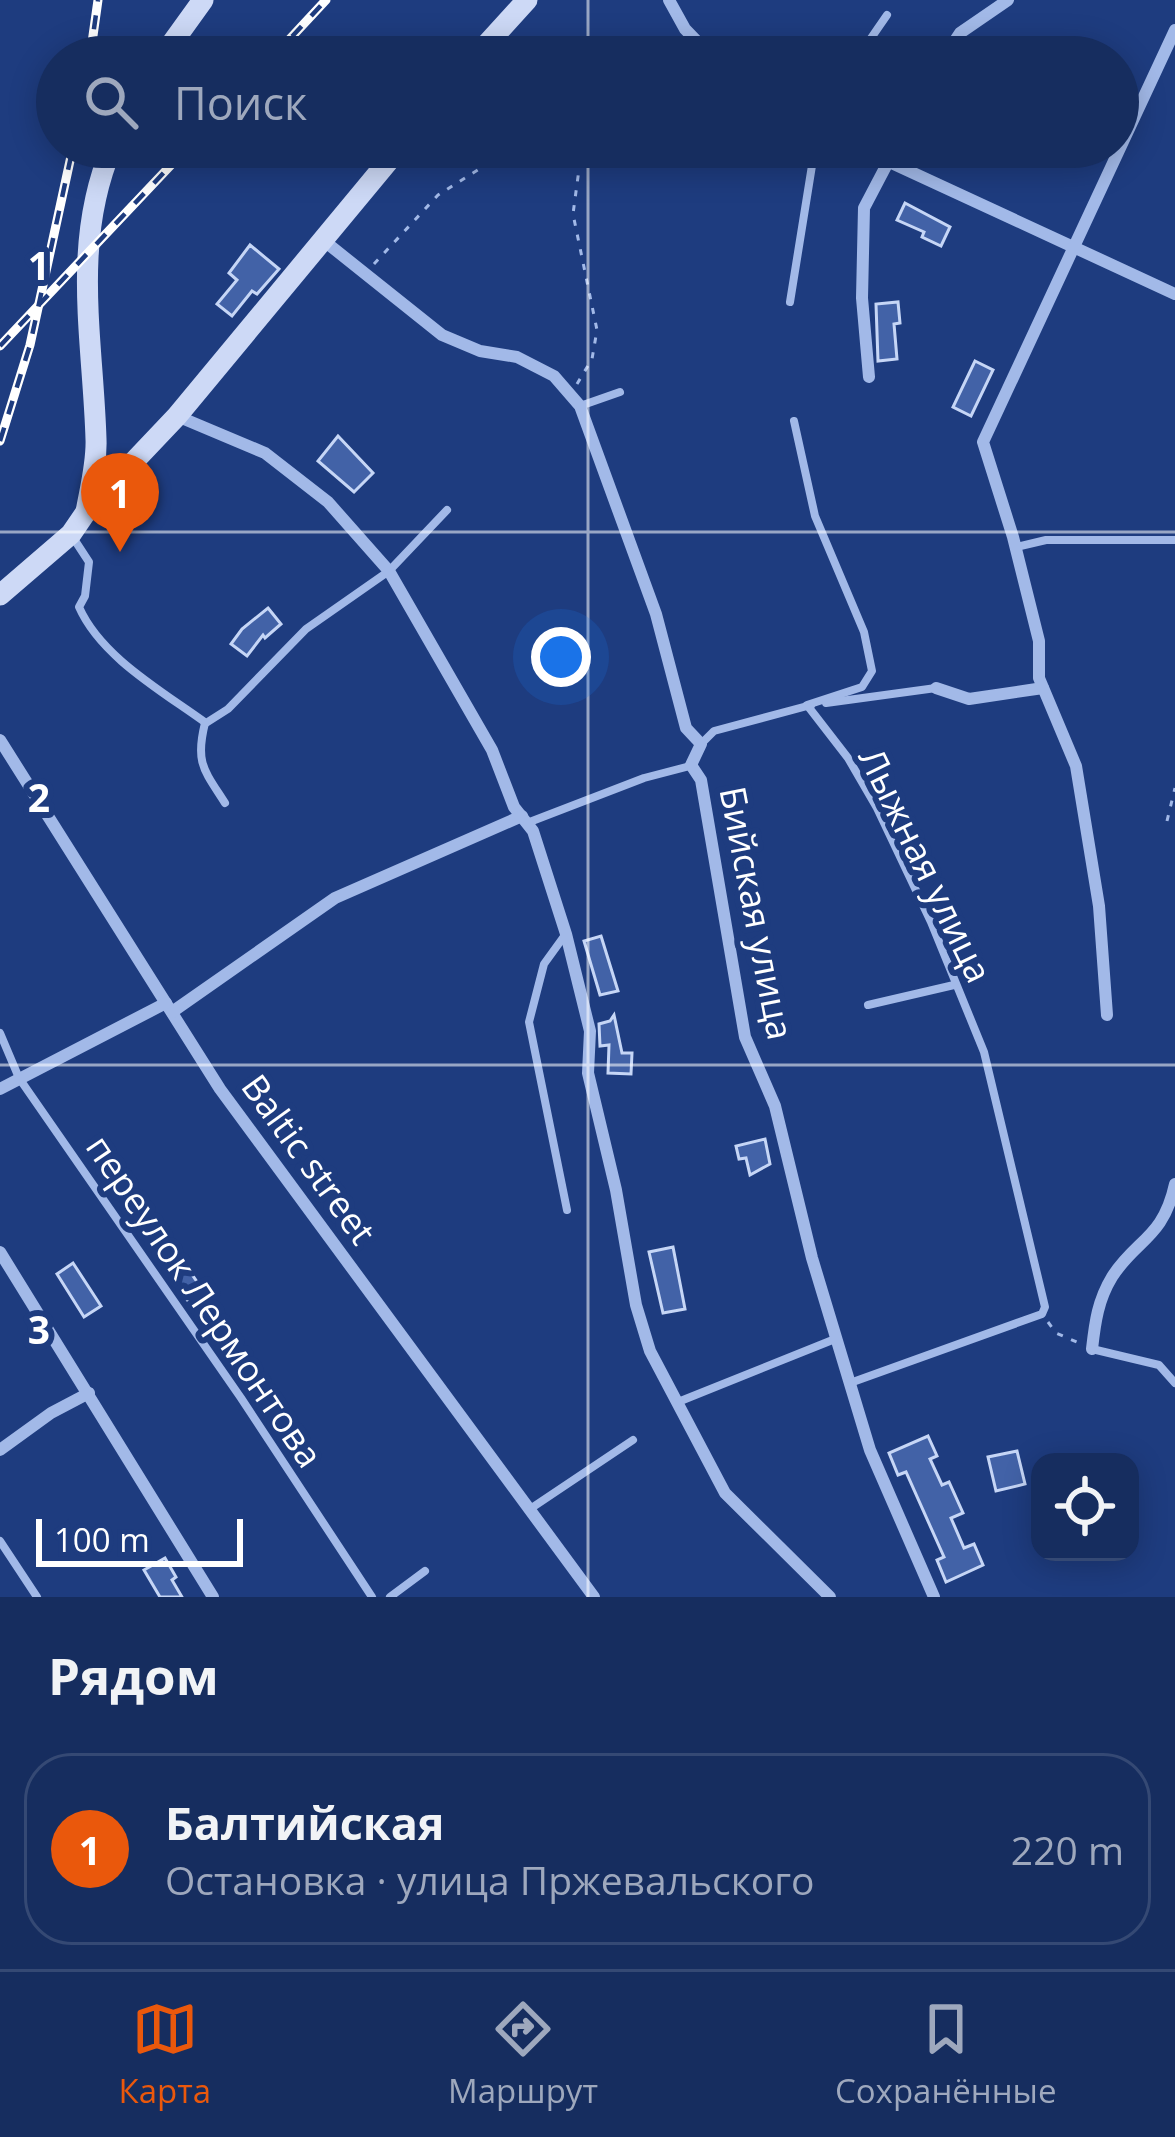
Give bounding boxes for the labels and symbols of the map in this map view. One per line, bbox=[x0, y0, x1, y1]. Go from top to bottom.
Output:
text: 1 bbox=[28, 238, 50, 291]
pin: 1 bbox=[81, 453, 159, 552]
your location bbox=[531, 627, 591, 687]
street label: Лыжная улица bbox=[848, 739, 1004, 991]
text: 2 bbox=[28, 770, 50, 823]
street label: Бийская улица bbox=[708, 782, 806, 1044]
street label: Baltic street bbox=[231, 1064, 387, 1254]
street label: переулок Лермонтова bbox=[75, 1125, 335, 1477]
text: 3 bbox=[28, 1302, 50, 1355]
scale bar bbox=[36, 1513, 243, 1566]

